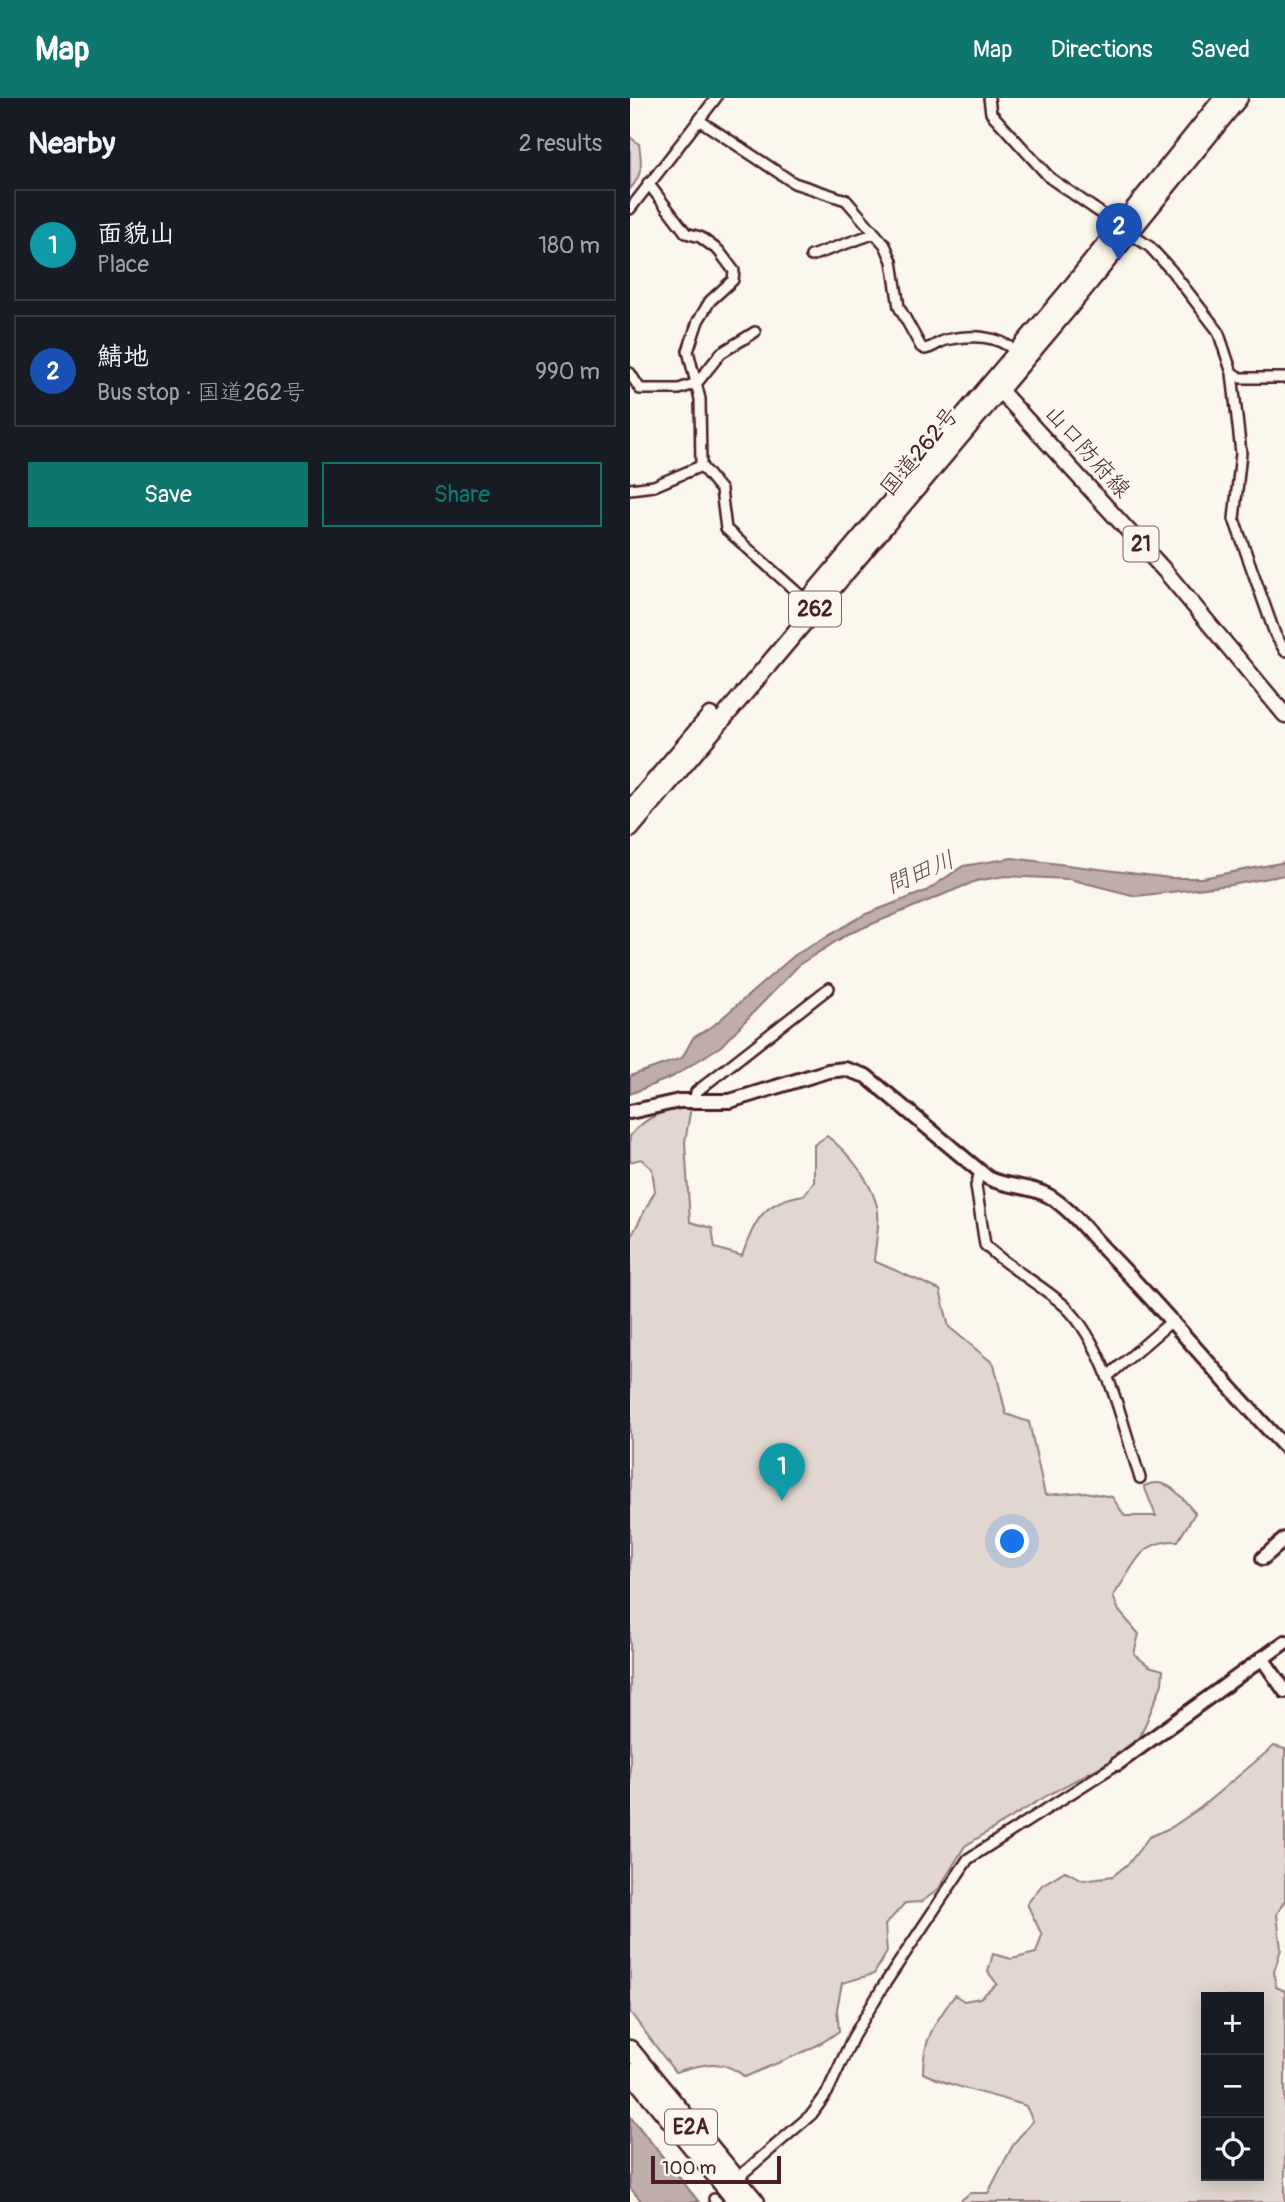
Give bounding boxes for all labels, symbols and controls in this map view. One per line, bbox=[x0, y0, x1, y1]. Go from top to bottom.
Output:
text: Map bbox=[35, 29, 90, 70]
text: Map bbox=[973, 35, 1013, 64]
text: Directions bbox=[1051, 35, 1152, 64]
text: Saved bbox=[1190, 35, 1250, 64]
text: Nearby bbox=[28, 125, 115, 162]
text: 2 results bbox=[519, 129, 602, 158]
pin: 2 bbox=[1096, 203, 1142, 261]
text: 面貌山 bbox=[97, 218, 175, 250]
text: 1 bbox=[49, 231, 58, 260]
text: 180 m bbox=[538, 231, 600, 260]
text: Place bbox=[97, 250, 149, 279]
text: 鯖地 bbox=[97, 341, 149, 373]
text: 2 bbox=[47, 357, 59, 386]
text: 990 m bbox=[535, 357, 600, 386]
text: Bus stop · 国道262号 bbox=[97, 378, 305, 407]
street label: 山口防府線 bbox=[1038, 399, 1137, 504]
street label: 国道262号 bbox=[874, 401, 965, 502]
button: Save bbox=[28, 462, 308, 527]
button: Share bbox=[322, 462, 602, 527]
road number: 21 bbox=[1124, 526, 1158, 562]
road number: 262 bbox=[789, 592, 841, 626]
water label: 問田川 bbox=[881, 845, 959, 900]
pin: 1 bbox=[759, 1443, 805, 1501]
your location bbox=[995, 1524, 1029, 1558]
map controls bbox=[1201, 1992, 1264, 2181]
button: + bbox=[1201, 1992, 1264, 2055]
button: − bbox=[1201, 2055, 1264, 2118]
road number: E2A bbox=[665, 2109, 717, 2144]
button: locate bbox=[1201, 2118, 1264, 2181]
scale bar bbox=[651, 2153, 780, 2185]
text: 100 m bbox=[662, 2156, 716, 2180]

